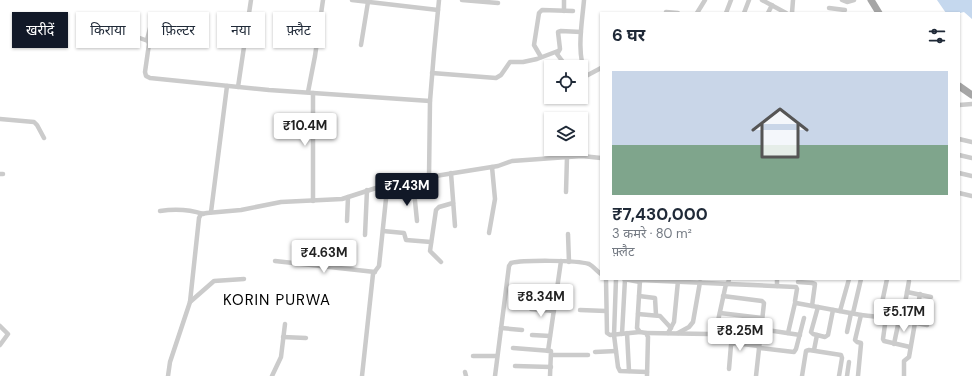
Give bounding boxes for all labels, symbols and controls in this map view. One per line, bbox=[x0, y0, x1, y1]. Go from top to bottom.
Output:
chip: खरीदें bbox=[12, 12, 68, 48]
chip: किराया bbox=[76, 12, 140, 48]
chip: फ़िल्टर bbox=[148, 12, 209, 48]
chip: नया bbox=[217, 12, 265, 48]
chip: फ़्लैट bbox=[273, 12, 325, 48]
text: 6 घर bbox=[612, 24, 645, 46]
icon: filters bbox=[926, 25, 948, 47]
map controls bbox=[544, 60, 588, 156]
button: locate bbox=[544, 60, 588, 104]
icon: home bbox=[744, 97, 816, 169]
button: layers bbox=[544, 112, 588, 156]
pin: ₹10.4M bbox=[272, 113, 338, 147]
text: ₹10.4M bbox=[283, 117, 327, 134]
pin: ₹7.43M bbox=[374, 173, 440, 207]
text: ₹7.43M bbox=[384, 177, 430, 194]
text: ₹7,430,000 bbox=[612, 203, 708, 225]
text: 3 कमरे · 80 m² bbox=[612, 225, 692, 242]
pin: ₹4.63M bbox=[291, 240, 357, 274]
text: फ़्लैट bbox=[612, 243, 635, 260]
text: ₹4.63M bbox=[301, 244, 347, 261]
pin: ₹8.34M bbox=[508, 284, 574, 318]
text: ₹8.34M bbox=[517, 288, 565, 305]
district label: KORIN PURWA bbox=[223, 290, 331, 310]
pin: ₹5.17M bbox=[871, 299, 937, 333]
text: ₹5.17M bbox=[883, 303, 925, 320]
pin: ₹8.25M bbox=[707, 318, 773, 352]
text: ₹8.25M bbox=[717, 322, 763, 339]

